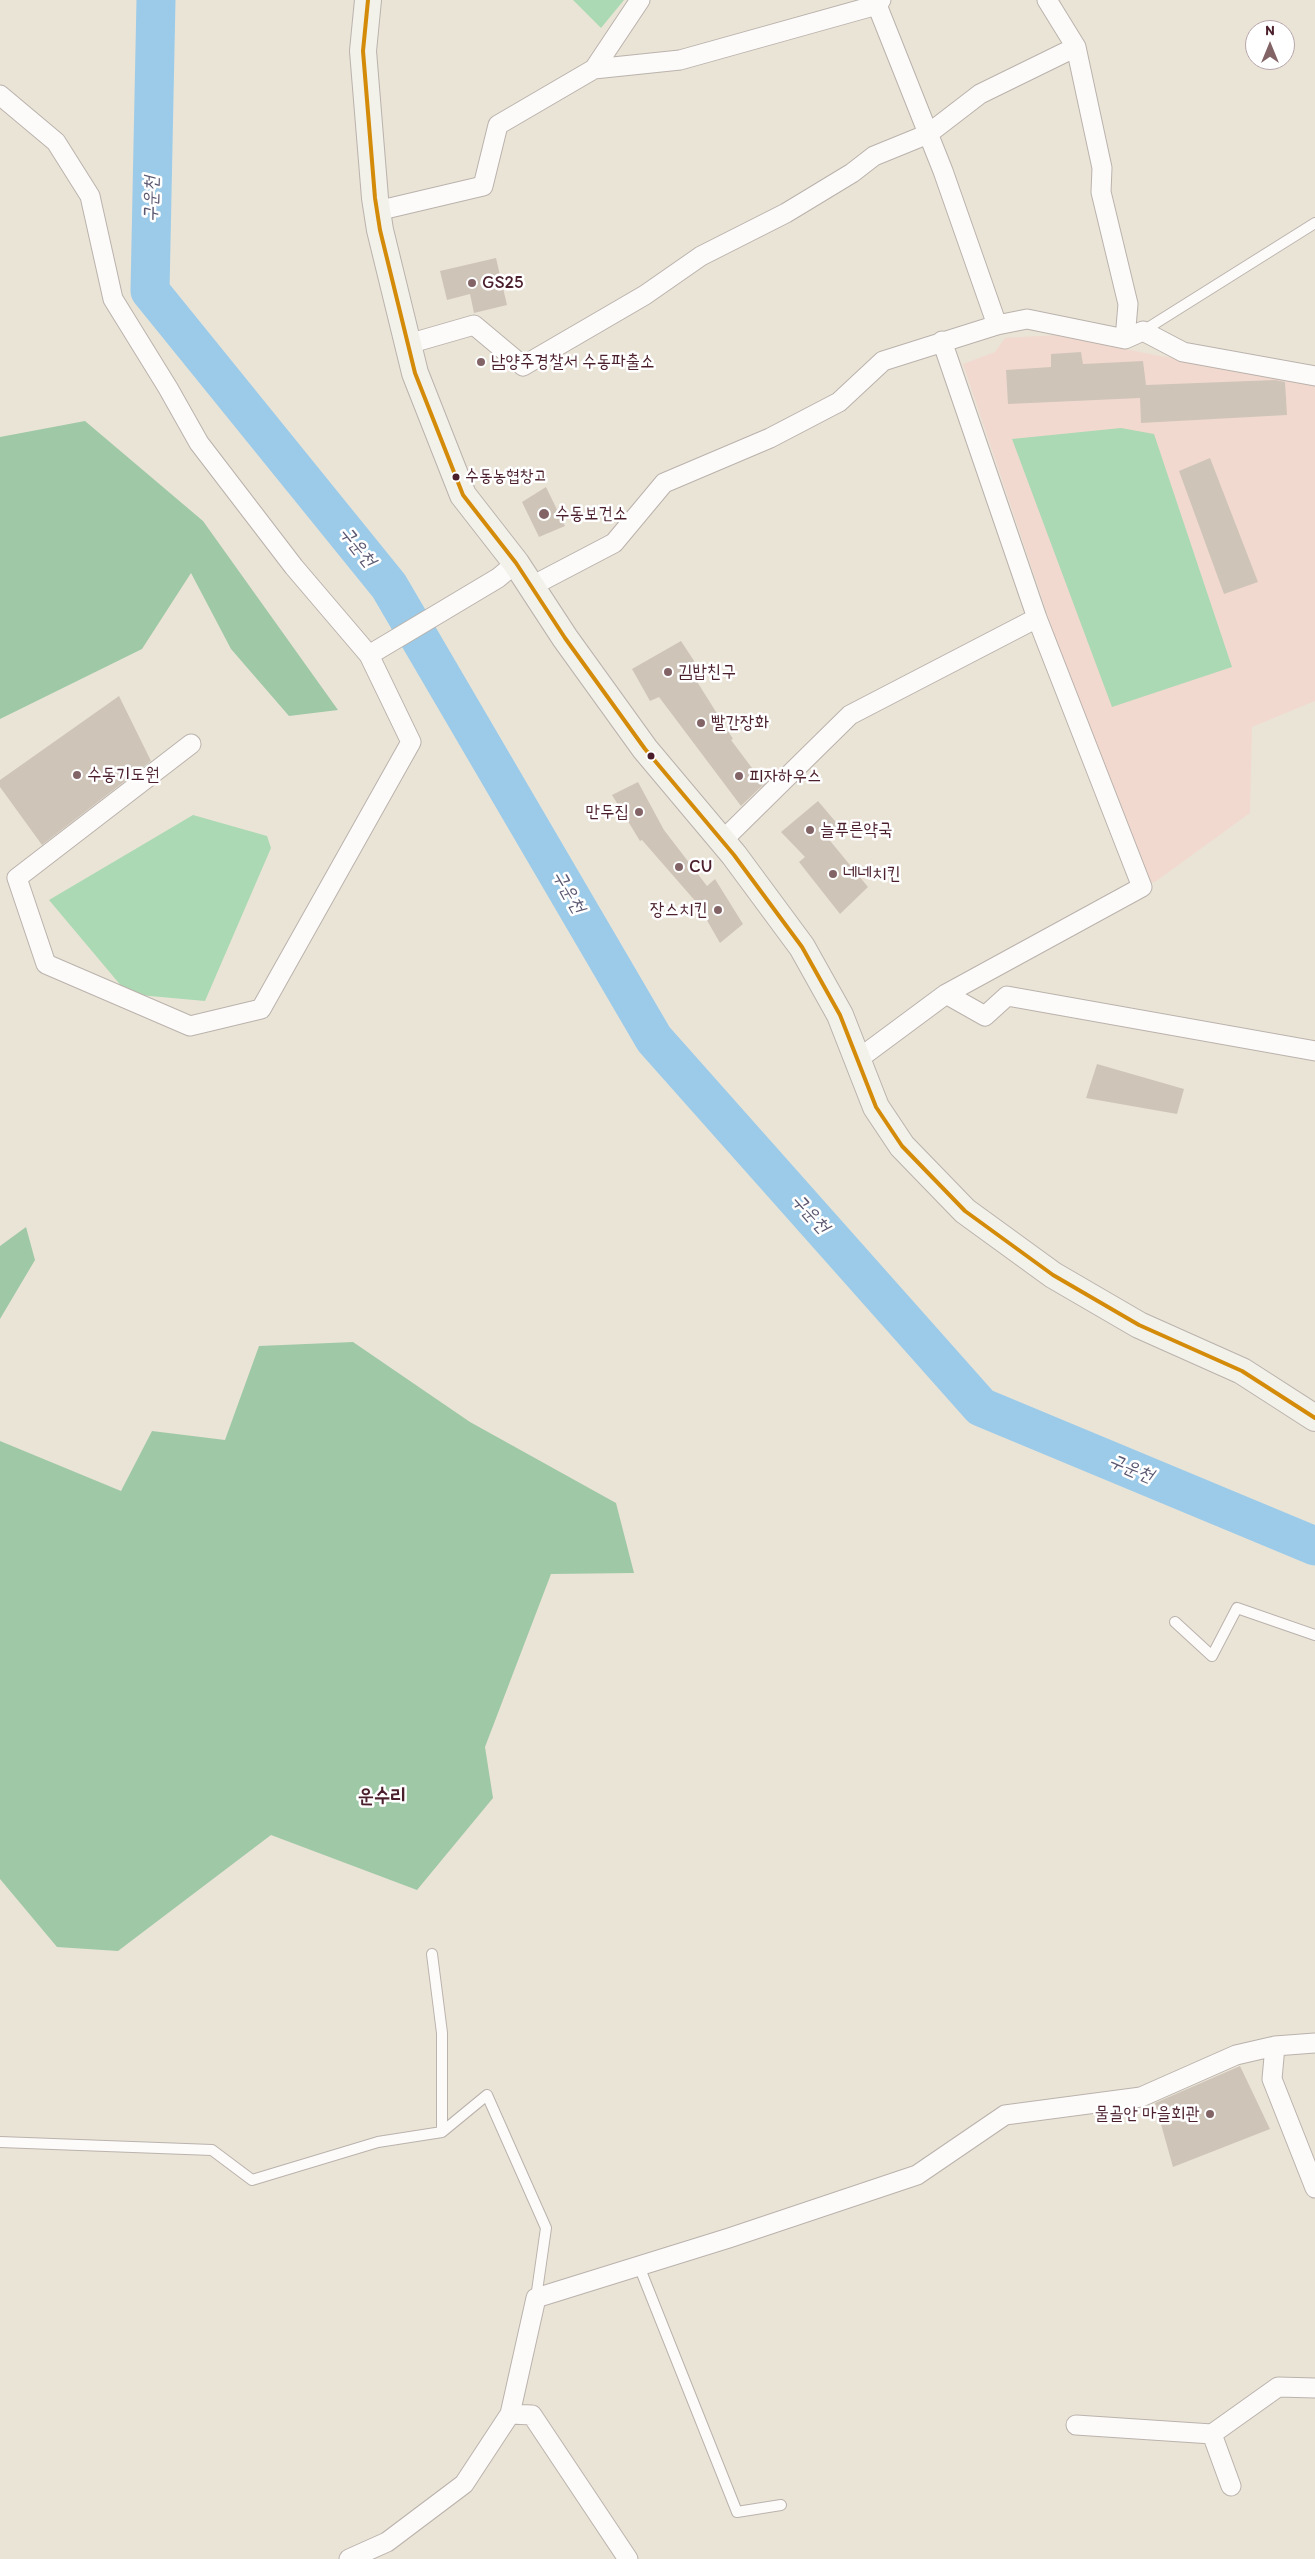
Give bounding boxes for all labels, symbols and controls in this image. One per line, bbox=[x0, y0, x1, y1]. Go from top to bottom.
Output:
north arrow bbox=[1245, 20, 1295, 70]
text: N bbox=[1265, 22, 1275, 39]
water label: 구운천 bbox=[140, 176, 164, 222]
place label: GS25 bbox=[482, 272, 523, 294]
marker: GS25 bbox=[466, 277, 478, 289]
place label: 남양주경찰서 수동파출소 bbox=[491, 351, 654, 373]
marker: 남양주경찰서 수동파출소 bbox=[475, 356, 487, 368]
place label: 수동농협창고 bbox=[465, 467, 547, 487]
marker: 수동농협창고 bbox=[451, 472, 461, 482]
place label: 수동보건소 bbox=[555, 503, 627, 525]
marker: 수동보건소 bbox=[537, 507, 551, 521]
water label: 구운천 bbox=[334, 522, 380, 572]
place label: 김밥친구 bbox=[678, 661, 736, 683]
marker: 김밥친구 bbox=[662, 666, 674, 678]
place label: 빨간장화 bbox=[711, 712, 769, 734]
marker: 빨간장화 bbox=[695, 717, 707, 729]
unlabelled marker bbox=[646, 751, 656, 761]
place label: 수동기도원 bbox=[87, 764, 159, 786]
place label: 피자하우스 bbox=[749, 765, 821, 787]
marker: 수동기도원 bbox=[71, 769, 83, 781]
marker: 피자하우스 bbox=[733, 770, 745, 782]
place label: 만두집 bbox=[586, 801, 629, 823]
marker: 만두집 bbox=[633, 806, 645, 818]
place label: 늘푸른약국 bbox=[820, 819, 892, 841]
marker: 늘푸른약국 bbox=[804, 824, 816, 836]
place label: CU bbox=[689, 856, 713, 878]
marker: CU bbox=[673, 861, 685, 873]
place label: 네네치킨 bbox=[843, 863, 901, 885]
water label: 구운천 bbox=[547, 866, 589, 918]
marker: 네네치킨 bbox=[827, 868, 839, 880]
place label: 장스치킨 bbox=[650, 899, 708, 921]
marker: 장스치킨 bbox=[712, 904, 724, 916]
water label: 구운천 bbox=[786, 1189, 834, 1239]
water label: 구운천 bbox=[1105, 1450, 1157, 1488]
district label: 운수리 bbox=[358, 1785, 406, 1809]
place label: 물골안 마을회관 bbox=[1095, 2103, 1200, 2125]
marker: 물골안 마을회관 bbox=[1204, 2108, 1216, 2120]

